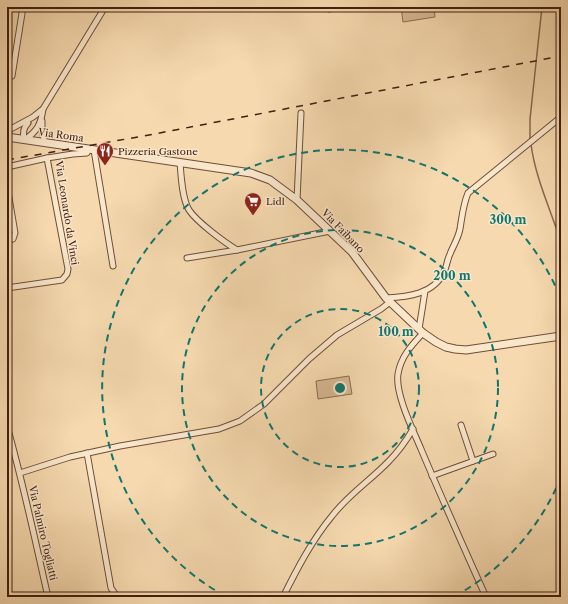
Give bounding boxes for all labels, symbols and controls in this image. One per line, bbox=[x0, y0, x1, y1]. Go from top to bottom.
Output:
street label: Via Roma bbox=[36, 125, 85, 145]
restaurant icon: Pizzeria Gastone bbox=[95, 141, 115, 166]
place label: Pizzeria Gastone bbox=[118, 145, 198, 158]
street label: Via Leonardo da Vinci bbox=[52, 159, 82, 266]
supermarket icon: Lidl bbox=[243, 191, 263, 216]
place label: Lidl bbox=[266, 195, 285, 208]
street label: Via Faibano bbox=[318, 206, 367, 256]
text: 300 m bbox=[489, 212, 527, 227]
text: 200 m bbox=[433, 268, 471, 283]
text: 100 m bbox=[378, 324, 414, 339]
centre of rings bbox=[333, 381, 347, 395]
street label: Via Palmiro Togliatti bbox=[26, 483, 60, 582]

